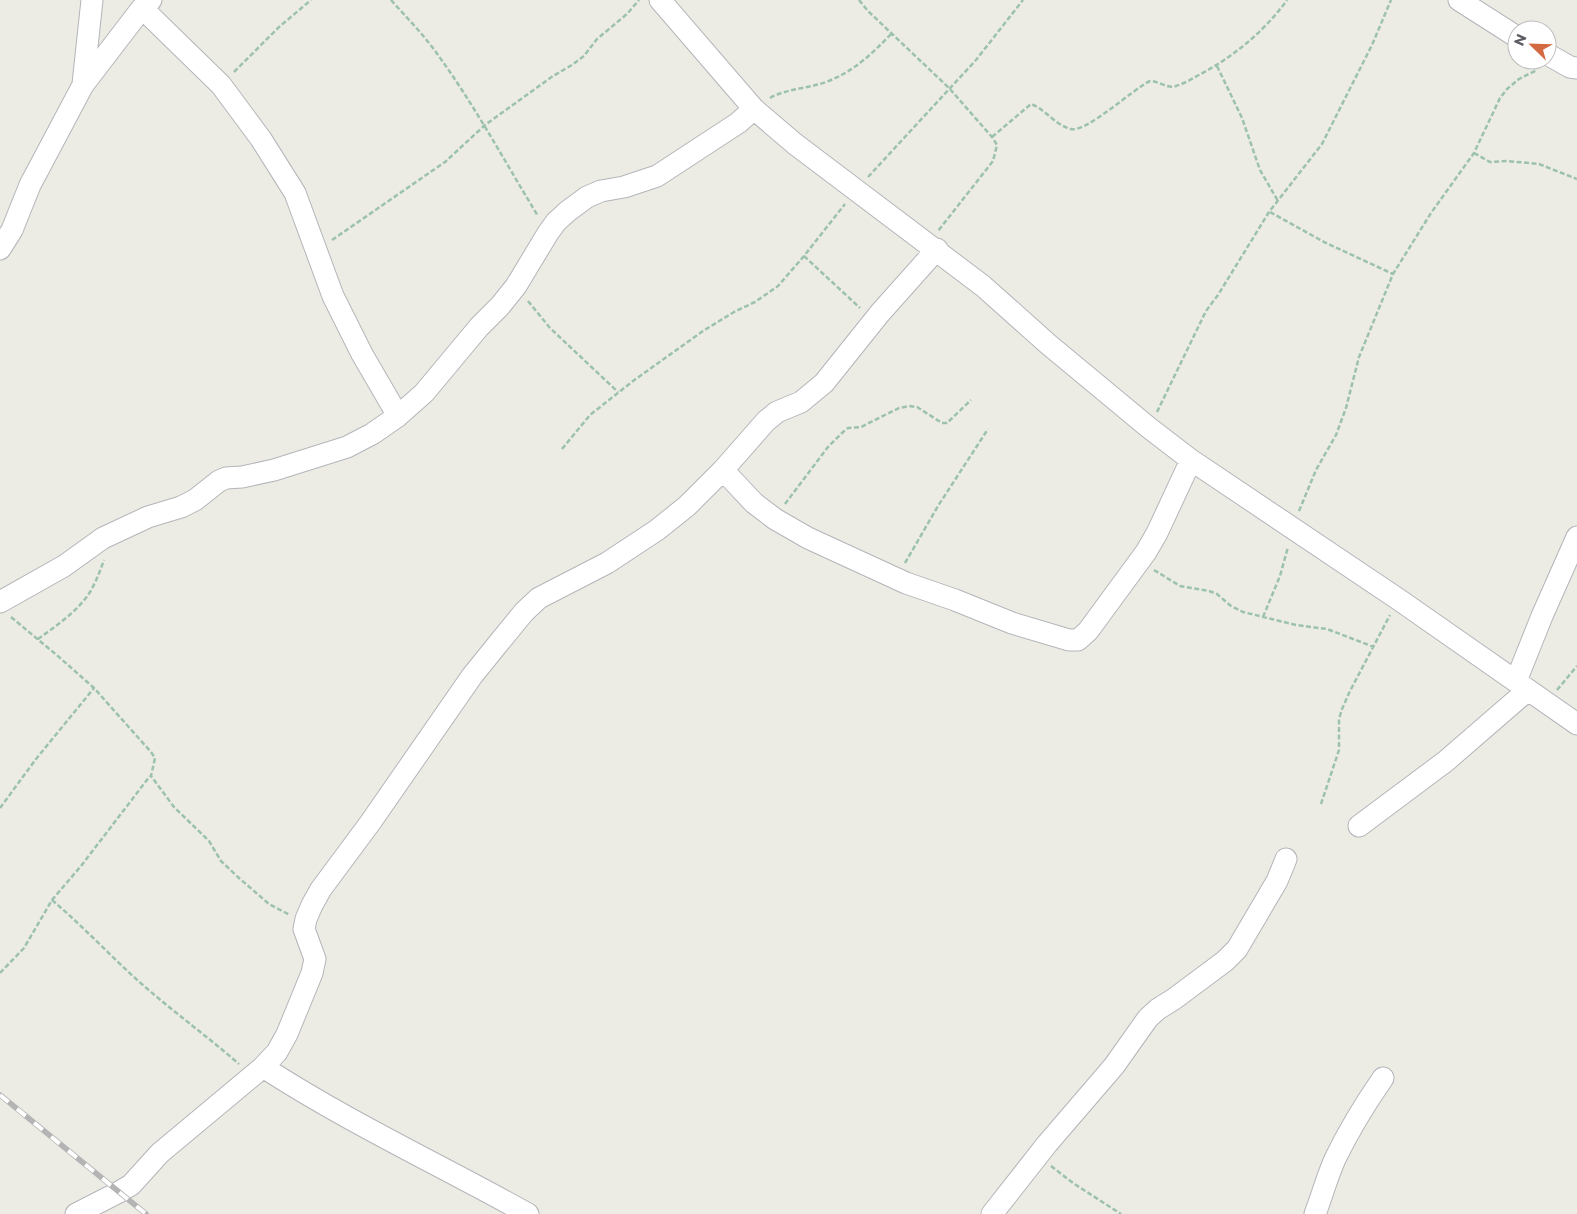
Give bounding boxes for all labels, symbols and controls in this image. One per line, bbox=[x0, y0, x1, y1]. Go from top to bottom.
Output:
north arrow bbox=[1507, 20, 1557, 70]
text: N bbox=[1510, 31, 1531, 49]

